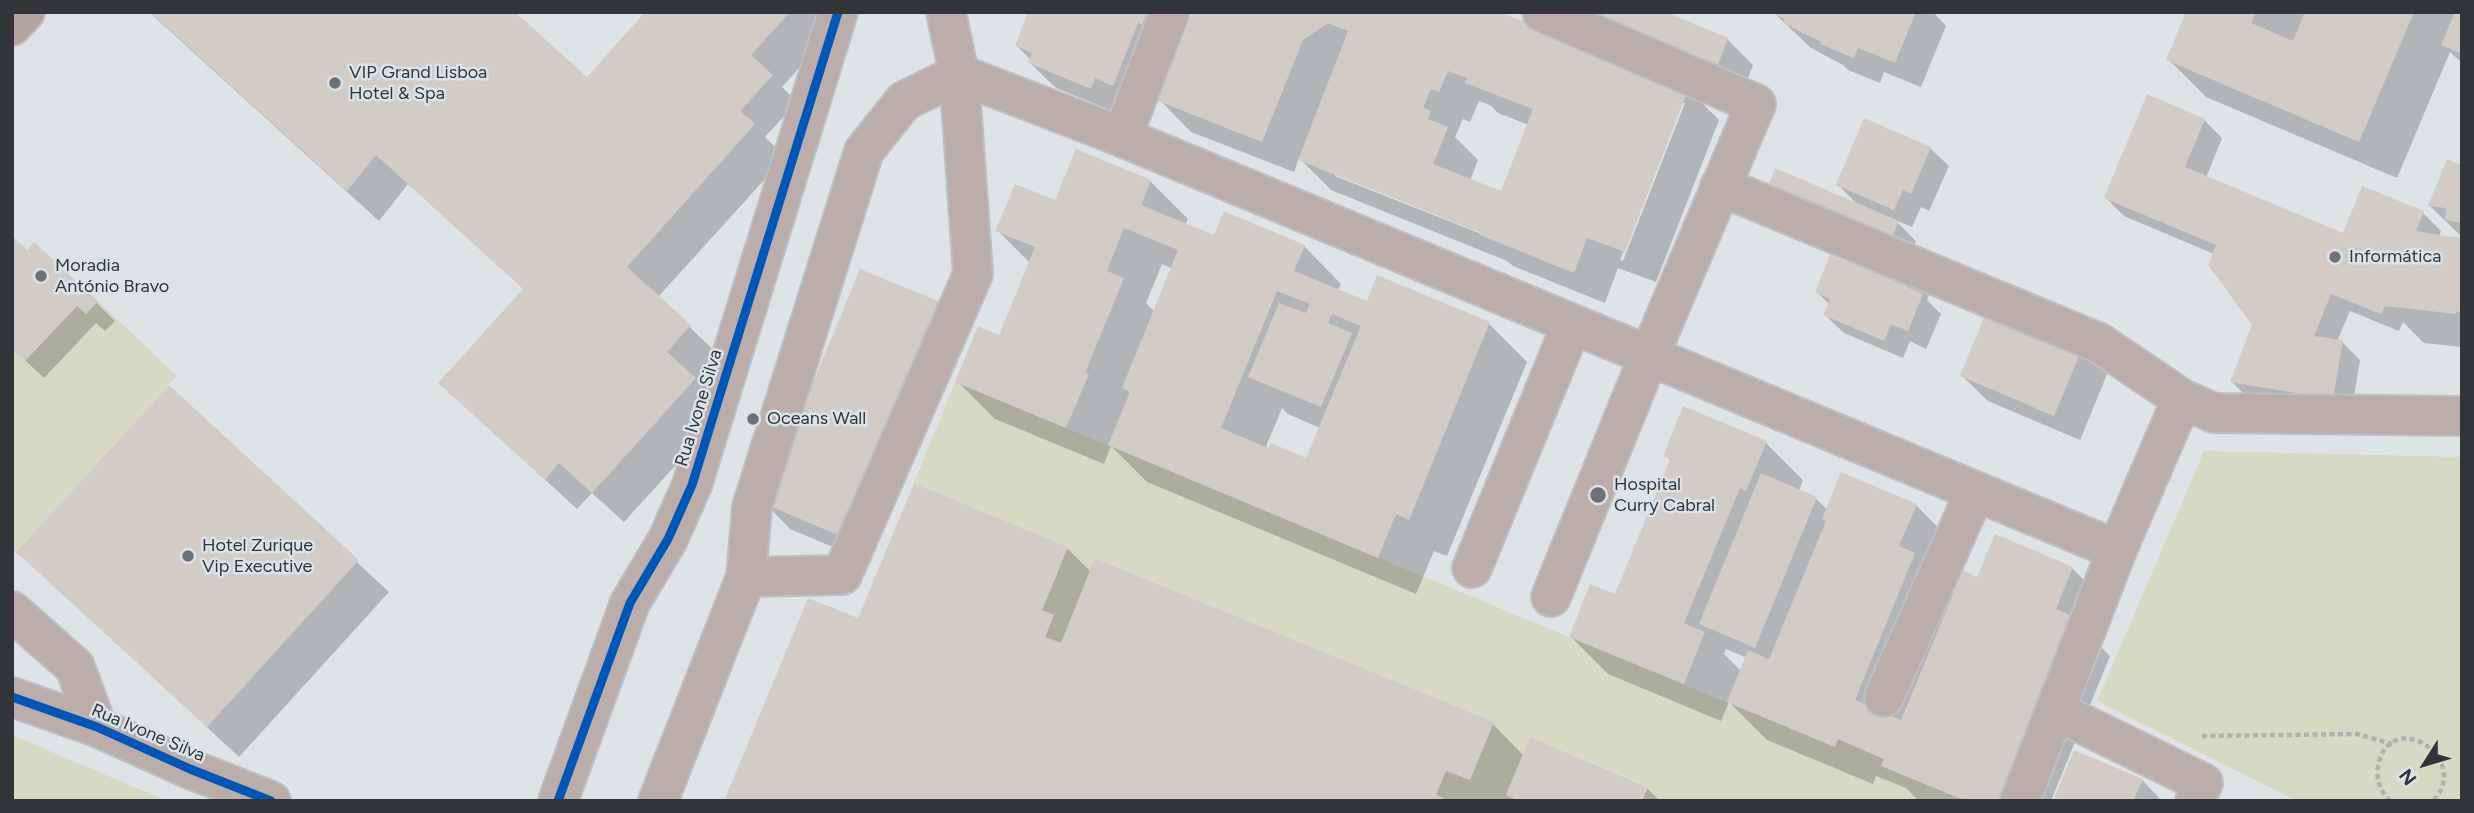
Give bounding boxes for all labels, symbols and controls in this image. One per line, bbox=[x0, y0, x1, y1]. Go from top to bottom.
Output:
place label: VIP Grand Lisboa Hotel & Spa bbox=[349, 62, 487, 104]
marker: VIP Grand Lisboa Hotel & Spa bbox=[327, 75, 343, 91]
place label: Informática bbox=[2349, 246, 2441, 268]
marker: Informática bbox=[2327, 249, 2343, 265]
place label: Moradia António Bravo bbox=[55, 255, 169, 298]
marker: Moradia António Bravo bbox=[33, 268, 49, 284]
street label: Rua Ivone Silva bbox=[671, 347, 727, 469]
place label: Oceans Wall bbox=[767, 408, 866, 430]
marker: Oceans Wall bbox=[745, 411, 761, 427]
place label: Hospital Curry Cabral bbox=[1614, 474, 1715, 516]
marker: Hospital Curry Cabral bbox=[1588, 485, 1608, 505]
place label: Hotel Zurique Vip Executive bbox=[202, 535, 313, 578]
marker: Hotel Zurique Vip Executive bbox=[180, 548, 196, 564]
street label: Rua Ivone Silva bbox=[88, 699, 208, 767]
north arrow bbox=[2390, 729, 2460, 799]
text: N bbox=[2394, 764, 2421, 790]

